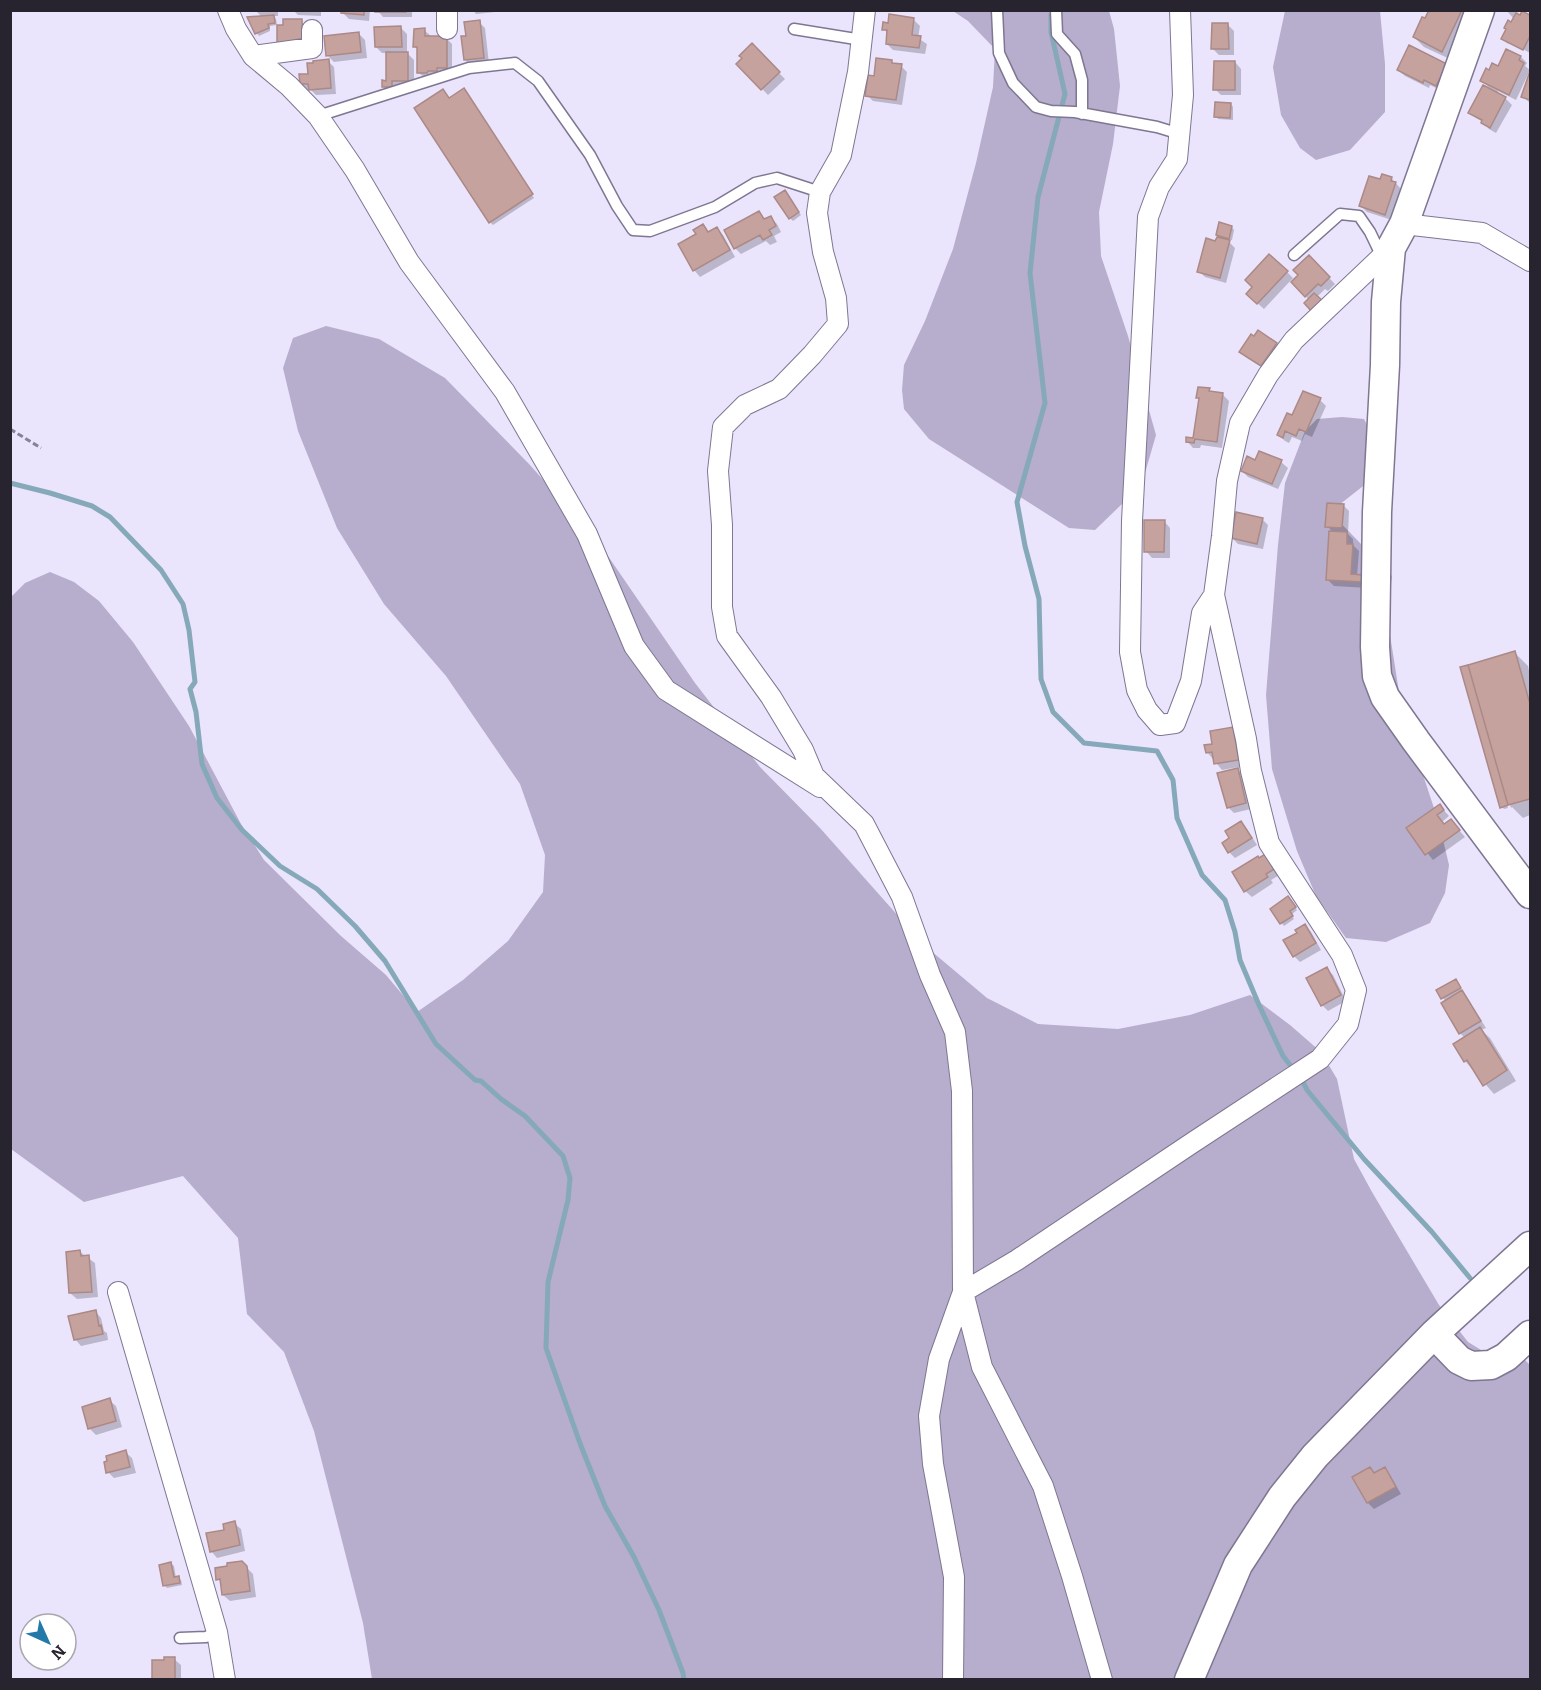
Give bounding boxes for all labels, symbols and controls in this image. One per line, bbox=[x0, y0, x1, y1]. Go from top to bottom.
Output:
north arrow bbox=[18, 1612, 78, 1672]
text: N bbox=[47, 1641, 69, 1663]

